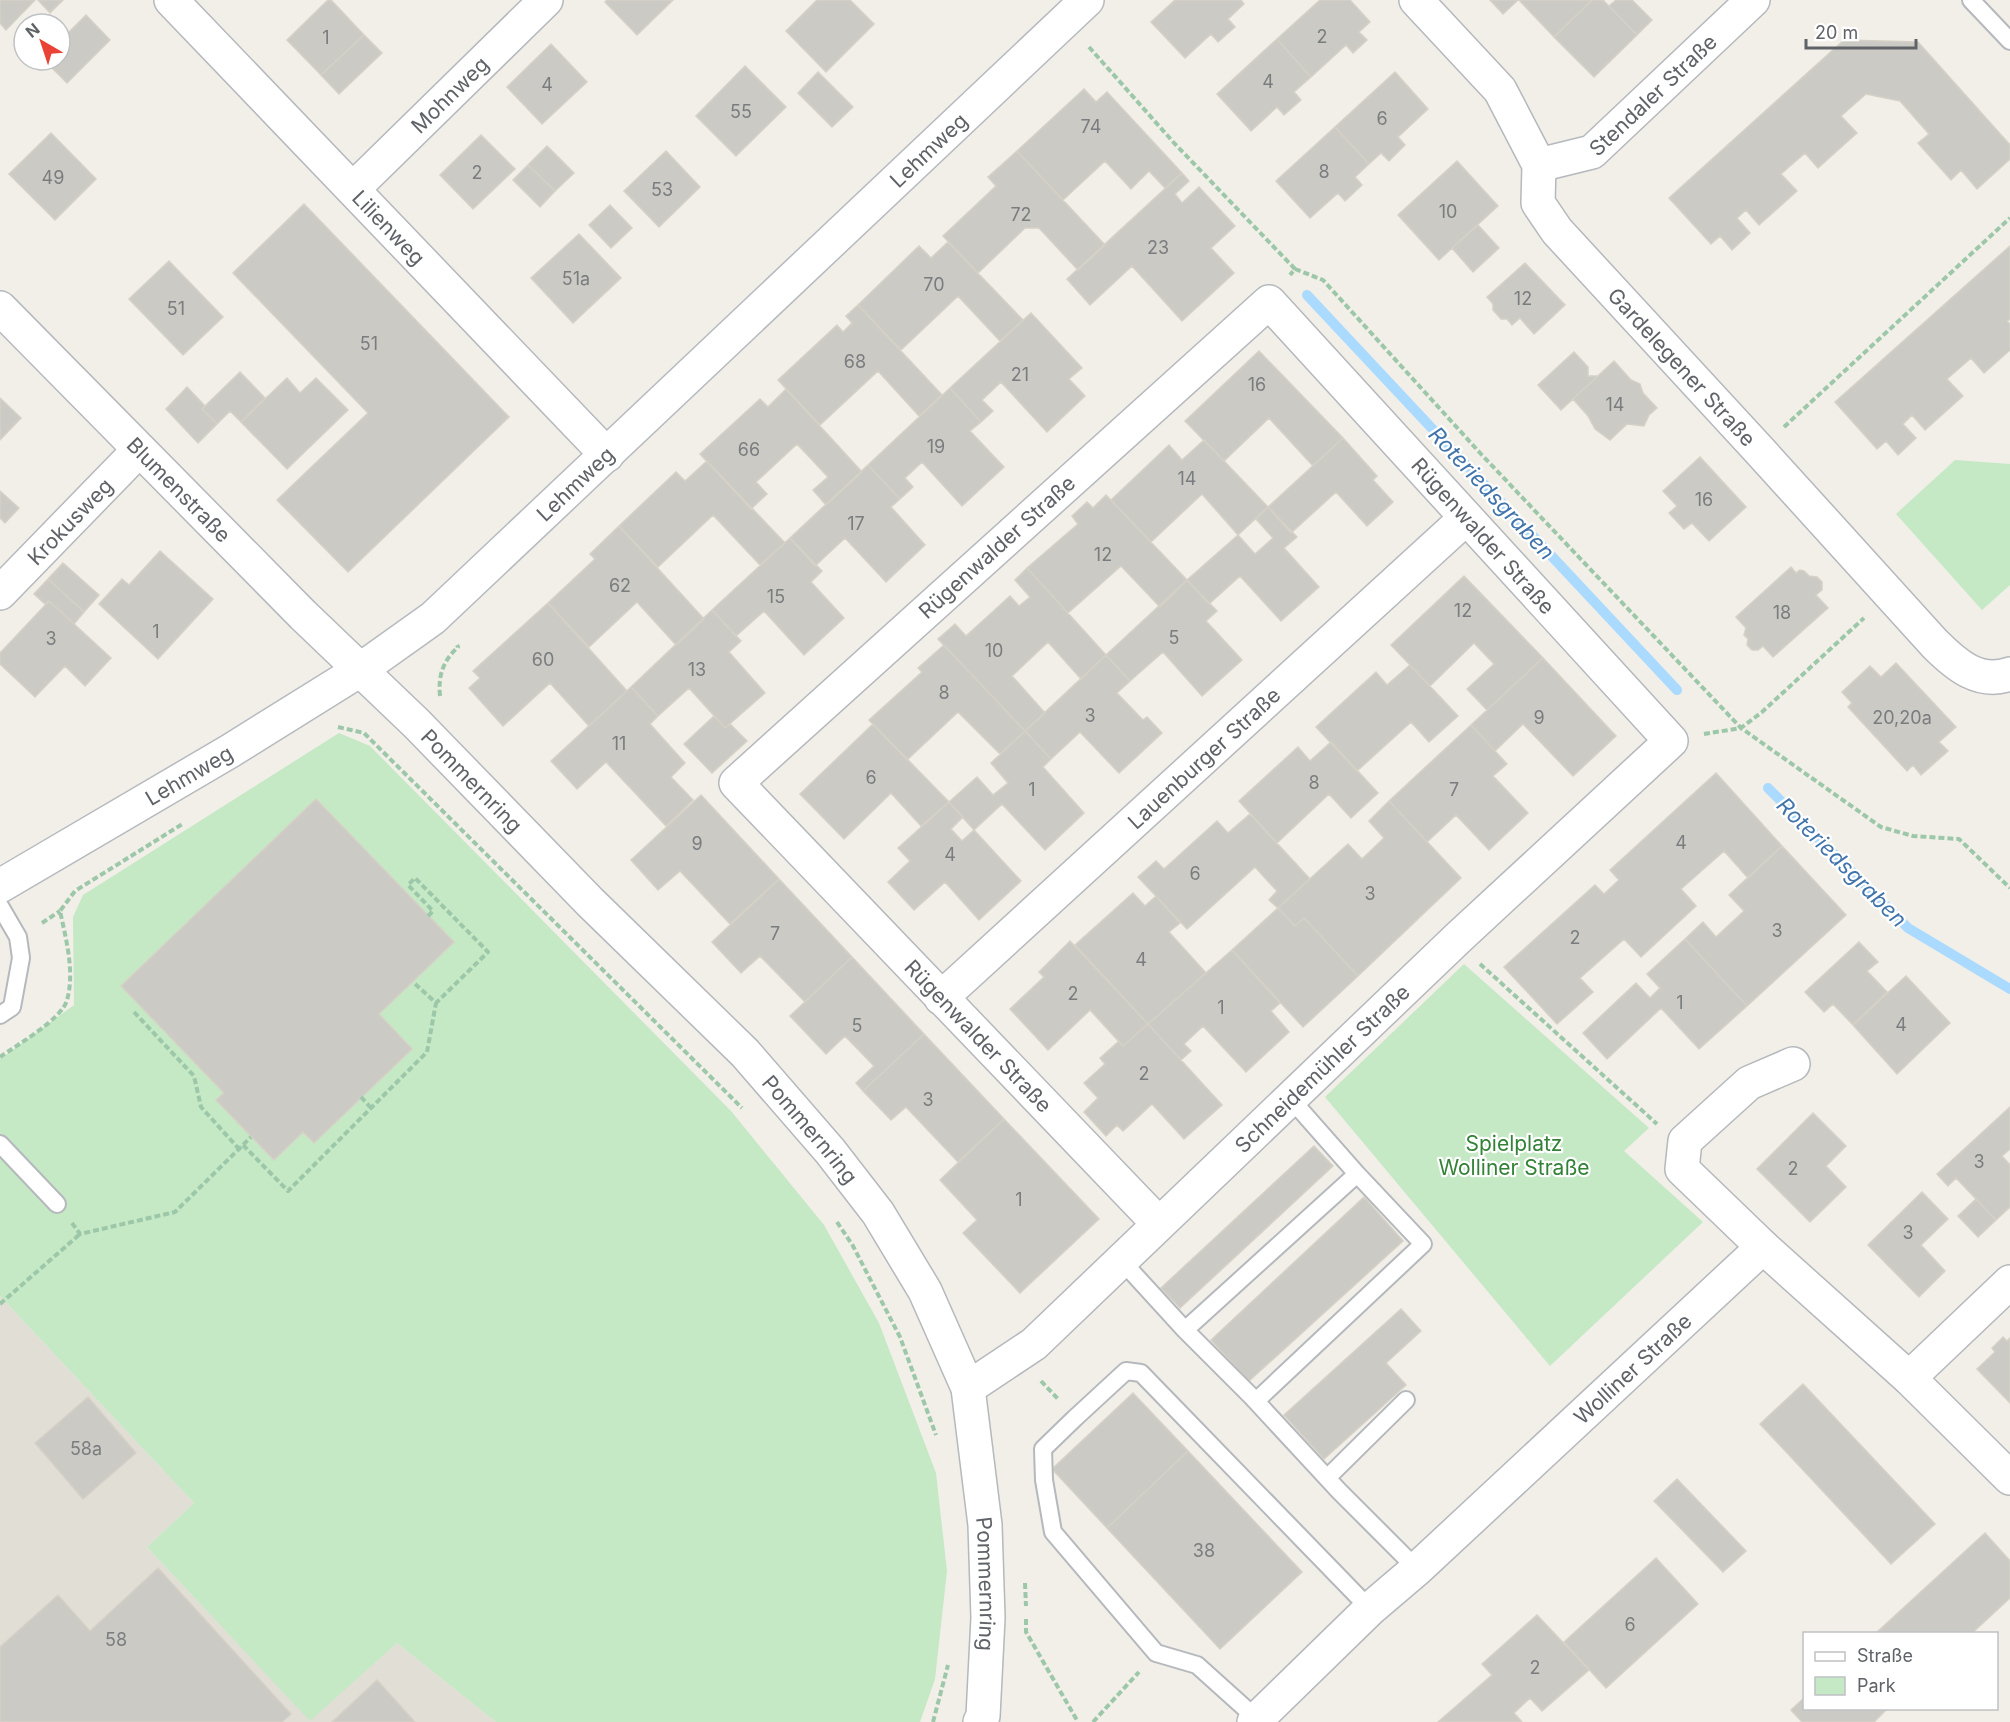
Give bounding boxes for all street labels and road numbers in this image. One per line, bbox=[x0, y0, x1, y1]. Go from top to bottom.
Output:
street label: Stendaler Straße bbox=[1584, 29, 1722, 161]
street label: Mohnweg bbox=[406, 51, 493, 138]
street label: Lehmweg bbox=[885, 108, 972, 192]
street label: Lilienweg bbox=[347, 185, 430, 270]
street label: Gardelegener Straße bbox=[1603, 282, 1761, 451]
street label: Blumenstraße bbox=[122, 432, 236, 547]
street label: Lehmweg bbox=[531, 441, 619, 526]
street label: Rügenwalder Straße bbox=[1406, 453, 1560, 619]
street label: Rügenwalder Straße bbox=[914, 470, 1080, 624]
street label: Krokusweg bbox=[22, 473, 117, 570]
street label: Lauenburger Straße bbox=[1122, 682, 1285, 834]
street label: Pommernring bbox=[416, 724, 528, 837]
street label: Lehmweg bbox=[141, 740, 237, 810]
street label: Rügenwalder Straße bbox=[900, 954, 1057, 1117]
street label: Schneidemühler Straße bbox=[1229, 979, 1415, 1158]
street label: Pommernring bbox=[757, 1070, 863, 1188]
street label: Wolliner Straße bbox=[1569, 1308, 1696, 1429]
street label: Pommernring bbox=[972, 1515, 1001, 1652]

